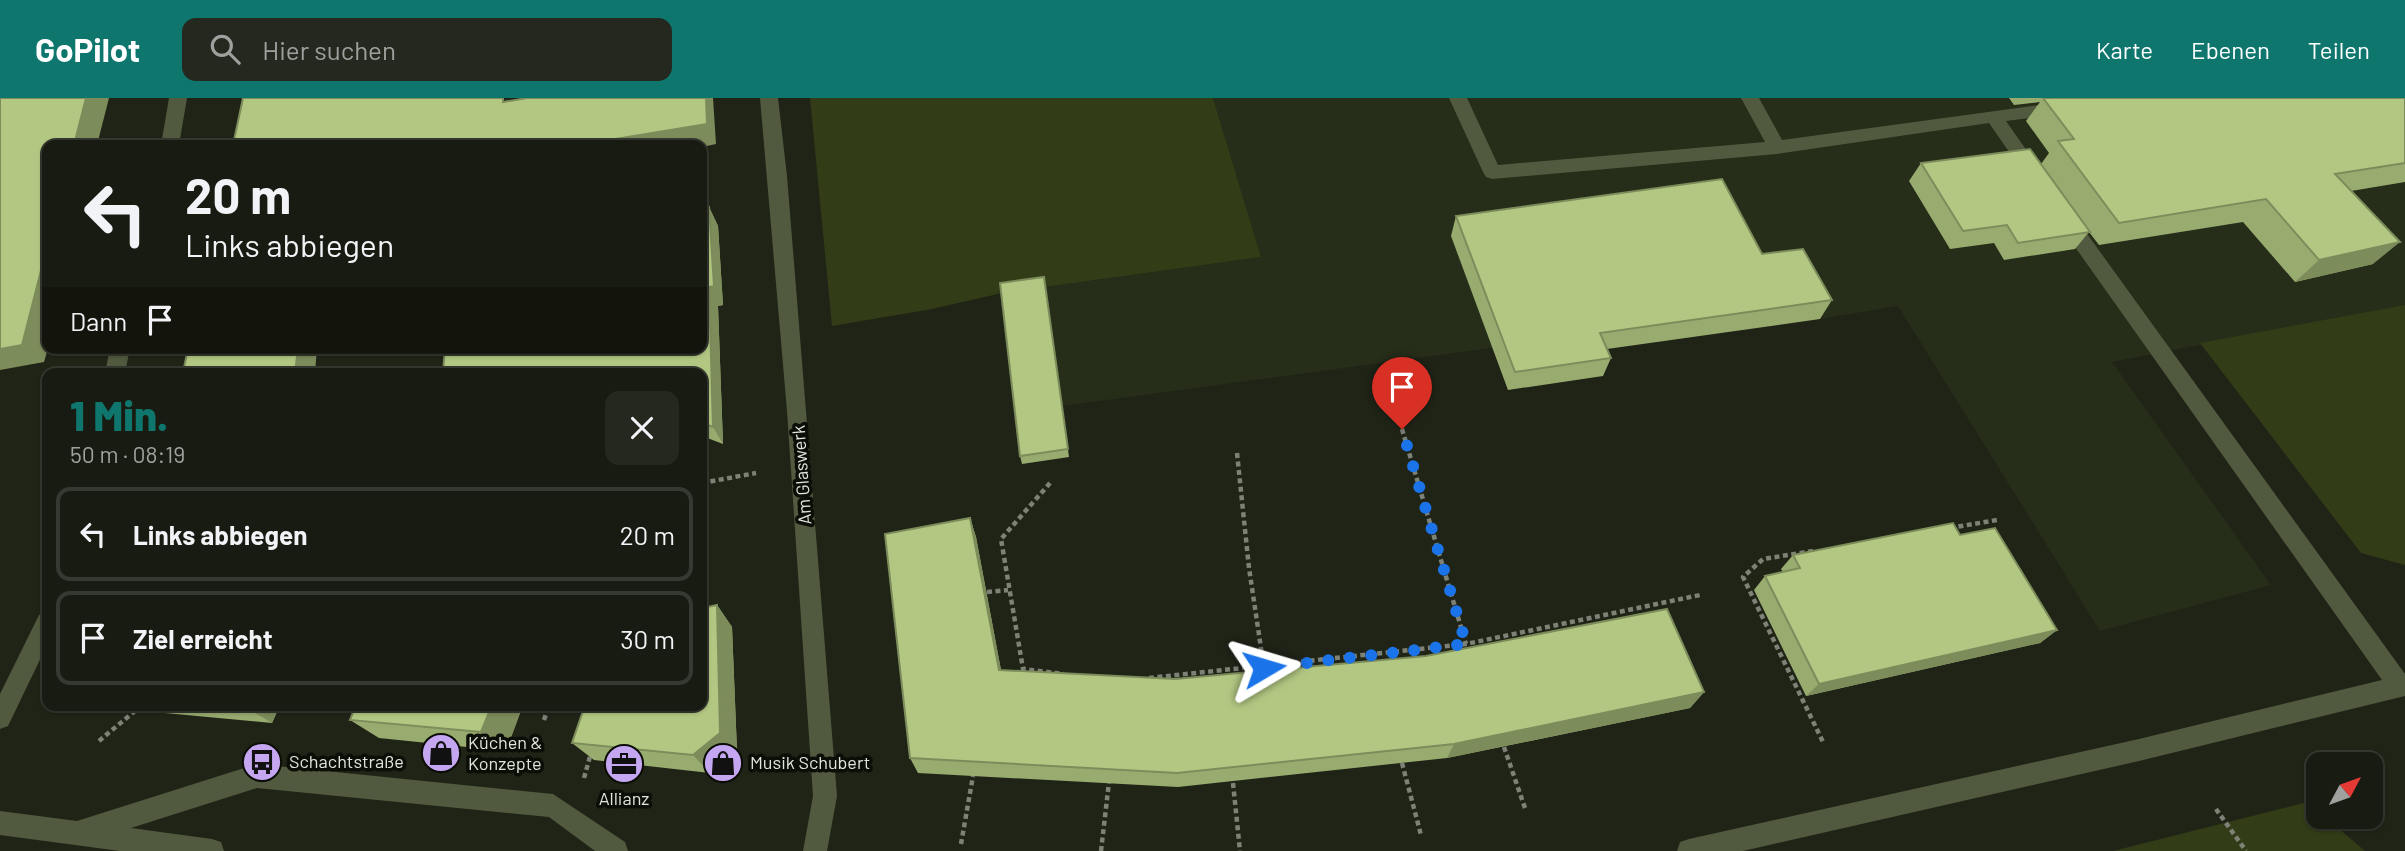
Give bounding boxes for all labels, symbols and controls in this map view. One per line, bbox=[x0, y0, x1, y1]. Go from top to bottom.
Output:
search box bbox=[182, 18, 672, 81]
text: GoPilot bbox=[35, 29, 140, 69]
icon: search bbox=[206, 30, 244, 68]
text: Hier suchen bbox=[262, 34, 396, 65]
text: Karte bbox=[2096, 35, 2153, 64]
text: Ebenen bbox=[2191, 35, 2270, 64]
text: Teilen bbox=[2308, 35, 2370, 64]
text: 20 m bbox=[185, 165, 291, 224]
icon: left bbox=[70, 168, 161, 259]
text: Links abbiegen bbox=[185, 225, 394, 263]
icon: arrive bbox=[141, 301, 179, 339]
text: Dann bbox=[70, 305, 127, 336]
pin bbox=[1372, 357, 1432, 429]
icon: arrive bbox=[1383, 368, 1421, 406]
text: 1 Min. bbox=[70, 389, 168, 439]
button: close bbox=[605, 391, 679, 465]
street label: Am Glaswerk bbox=[787, 425, 815, 526]
text: 50 m · 08:19 bbox=[70, 440, 185, 468]
icon: left bbox=[74, 515, 112, 553]
text: Links abbiegen bbox=[133, 519, 307, 550]
text: 20 m bbox=[620, 519, 675, 550]
icon: arrive bbox=[74, 619, 112, 657]
text: Ziel erreicht bbox=[133, 623, 273, 654]
text: 30 m bbox=[620, 623, 675, 654]
position arrow bbox=[1227, 631, 1301, 705]
place label: Küchen & Konzepte bbox=[468, 731, 542, 774]
shop icon: Küchen & Konzepte bbox=[420, 732, 462, 774]
bus stop icon: Schachtstraße bbox=[241, 741, 283, 783]
shop icon: Musik Schubert bbox=[702, 742, 744, 784]
office icon: Allianz bbox=[603, 743, 645, 785]
place label: Schachtstraße bbox=[289, 750, 404, 772]
place label: Musik Schubert bbox=[750, 751, 870, 773]
north arrow bbox=[2306, 752, 2384, 830]
map controls bbox=[2306, 752, 2383, 829]
place label: Allianz bbox=[599, 787, 649, 809]

